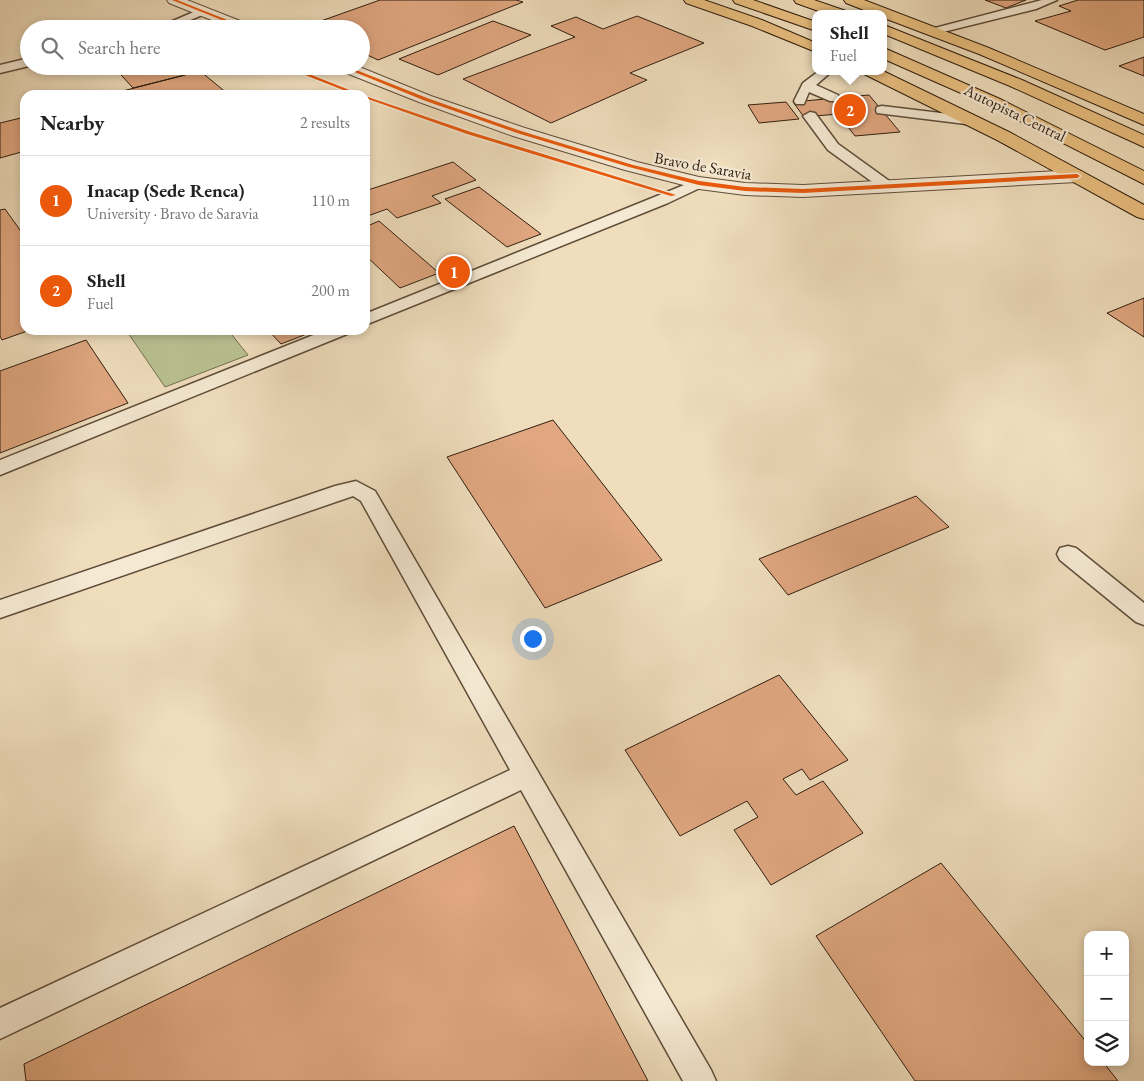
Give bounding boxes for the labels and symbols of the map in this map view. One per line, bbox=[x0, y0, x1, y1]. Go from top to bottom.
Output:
street label: Autopista Central bbox=[960, 79, 1070, 147]
pin: 2 bbox=[834, 91, 866, 129]
street label: Bravo de Saravia bbox=[653, 147, 754, 185]
pin: 1 bbox=[438, 253, 470, 291]
your location bbox=[520, 626, 546, 652]

